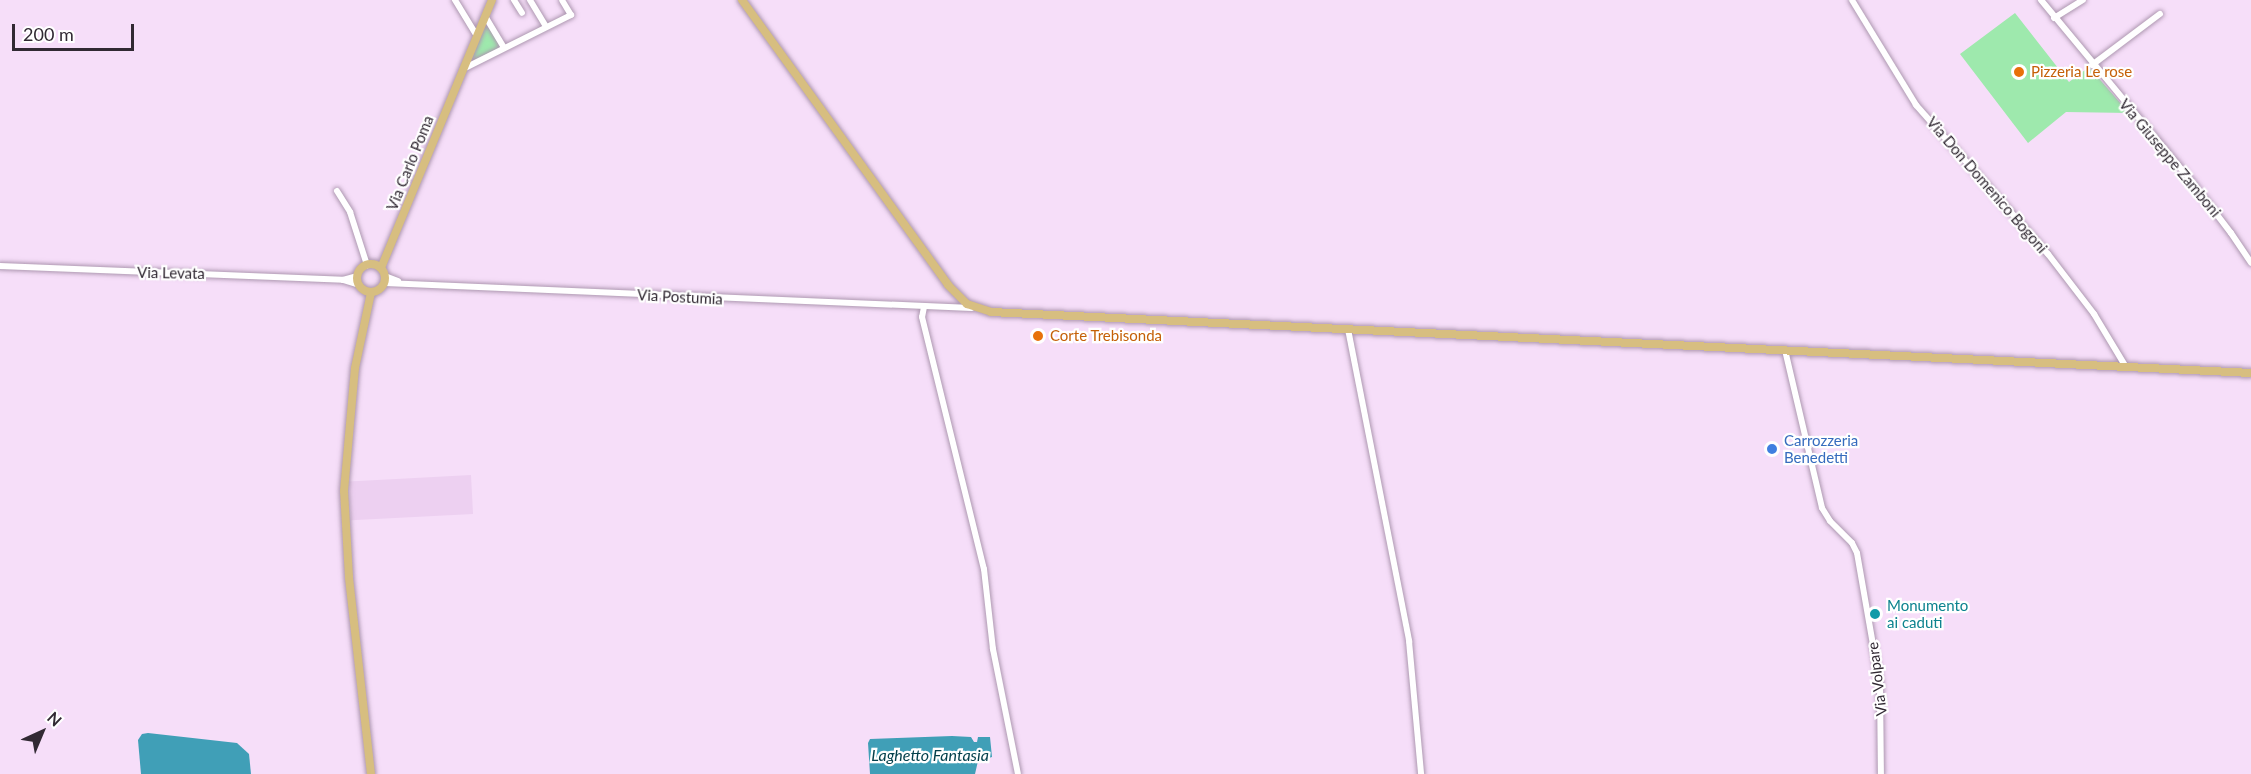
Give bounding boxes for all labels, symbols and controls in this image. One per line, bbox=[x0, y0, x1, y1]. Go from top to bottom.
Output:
scale bar bbox=[15, 12, 136, 50]
text: 200 m bbox=[23, 23, 74, 45]
place label: Pizzeria Le rose bbox=[2031, 63, 2132, 81]
marker: Pizzeria Le rose bbox=[2012, 65, 2026, 79]
street label: Via Giuseppe Zamboni bbox=[2115, 95, 2225, 221]
street label: Via Carlo Poma bbox=[383, 113, 437, 213]
street label: Via Don Domenico Bogoni bbox=[1923, 113, 2051, 257]
street label: Via Levata bbox=[137, 263, 205, 283]
street label: Via Postumia bbox=[637, 286, 723, 308]
place label: Corte Trebisonda bbox=[1050, 327, 1162, 345]
marker: Corte Trebisonda bbox=[1031, 329, 1045, 343]
place label: Carrozzeria Benedetti bbox=[1784, 431, 1858, 466]
marker: Carrozzeria Benedetti bbox=[1765, 442, 1779, 456]
place label: Monumento ai caduti bbox=[1887, 596, 1968, 631]
marker: Monumento ai caduti bbox=[1868, 607, 1882, 621]
street label: Via Volpare bbox=[1863, 641, 1891, 717]
north arrow bbox=[12, 702, 72, 762]
text: N bbox=[44, 708, 66, 730]
water label: Laghetto Fantasia bbox=[871, 745, 989, 765]

